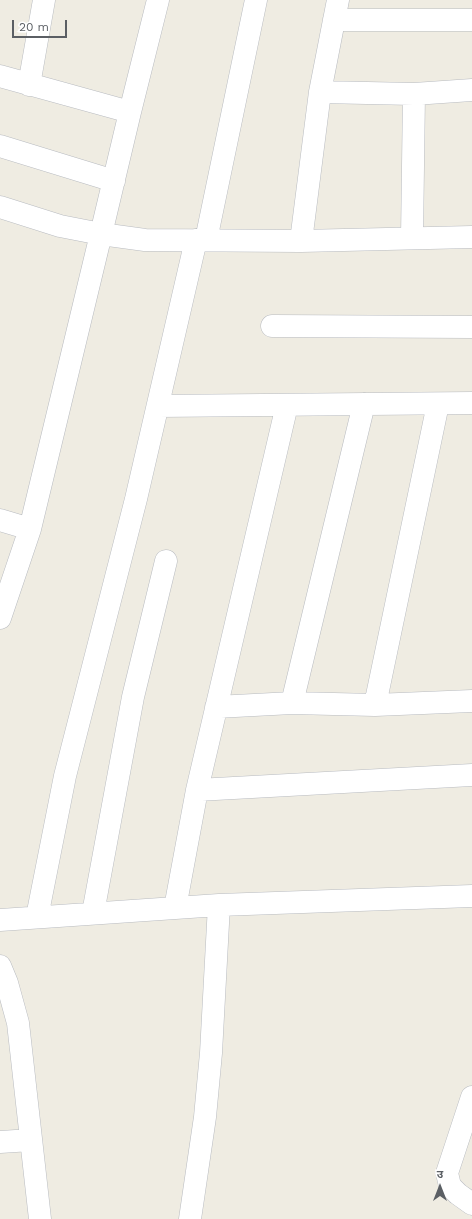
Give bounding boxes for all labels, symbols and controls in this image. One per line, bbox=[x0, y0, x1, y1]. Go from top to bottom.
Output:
scale bar bbox=[14, 12, 69, 38]
text: 20 m bbox=[19, 20, 49, 34]
north arrow bbox=[420, 1167, 460, 1207]
text: उ bbox=[437, 1168, 443, 1181]

